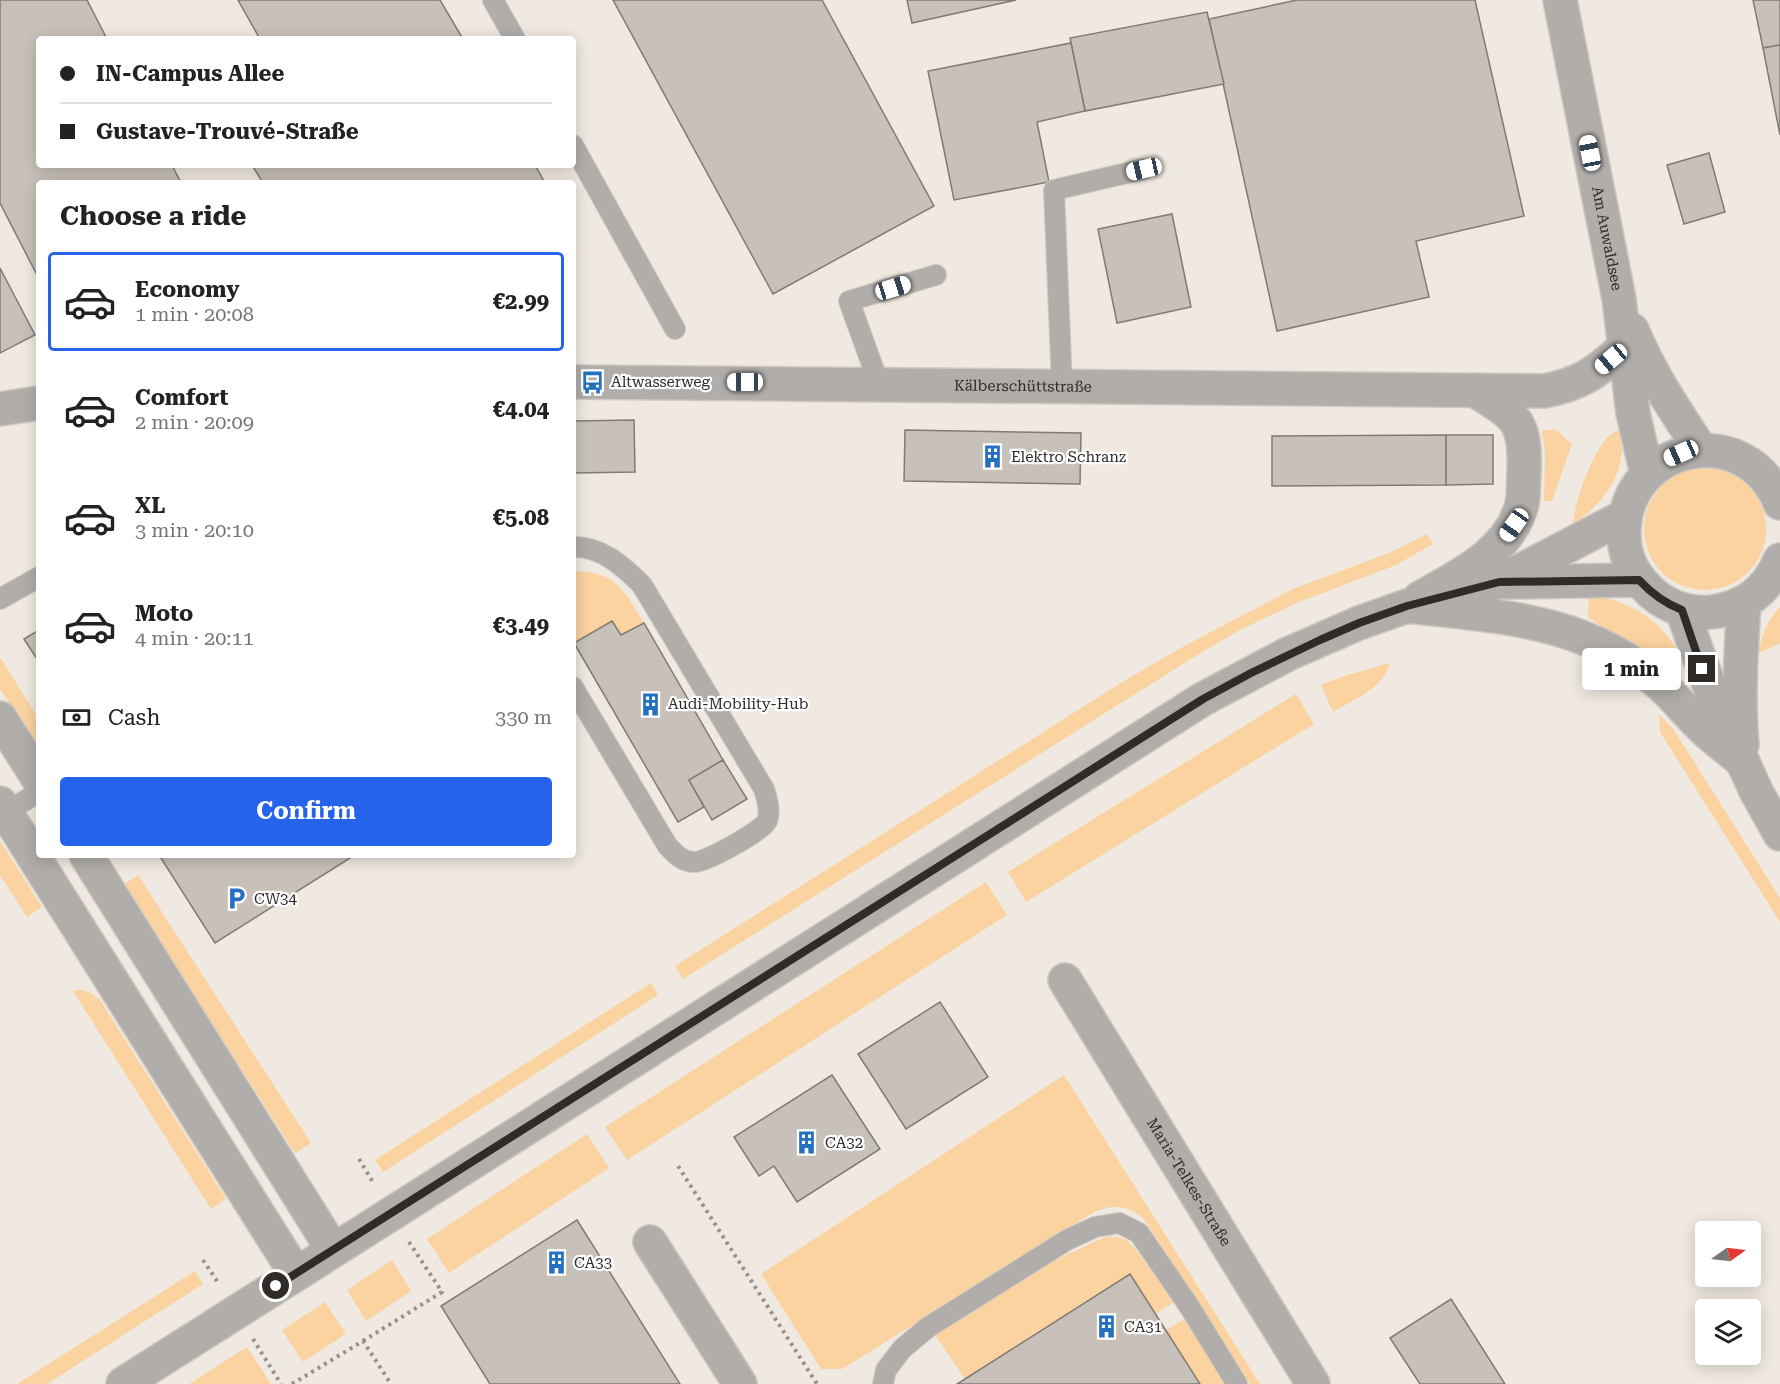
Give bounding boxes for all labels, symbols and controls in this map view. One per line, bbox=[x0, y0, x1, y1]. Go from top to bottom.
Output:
text: IN-Campus Allee bbox=[96, 61, 284, 86]
text: Gustave-Trouvé-Straße bbox=[96, 119, 359, 144]
car bbox=[1578, 134, 1602, 172]
car bbox=[1124, 156, 1164, 182]
street label: Am Auwaldsee bbox=[1588, 185, 1626, 292]
text: Choose a ride bbox=[60, 200, 246, 232]
car bbox=[873, 274, 913, 302]
icon: car bbox=[63, 275, 117, 329]
text: Economy bbox=[135, 277, 239, 302]
text: €2.99 bbox=[493, 289, 549, 314]
text: 1 min · 20:08 bbox=[135, 302, 254, 326]
car bbox=[1591, 341, 1631, 377]
bus stop icon: Altwasserweg bbox=[580, 369, 606, 395]
place label: Altwasserweg bbox=[611, 373, 710, 391]
car bbox=[727, 373, 763, 391]
street label: Kälberschüttstraße bbox=[954, 377, 1092, 396]
icon: car bbox=[63, 383, 117, 437]
text: Comfort bbox=[135, 385, 228, 410]
text: €4.04 bbox=[493, 397, 549, 422]
text: 2 min · 20:09 bbox=[135, 410, 254, 434]
car bbox=[1661, 437, 1701, 469]
building icon: Elektro Schranz bbox=[980, 444, 1006, 470]
place label: Elektro Schranz bbox=[1011, 448, 1126, 466]
icon: car bbox=[63, 491, 117, 545]
text: XL bbox=[135, 493, 165, 518]
text: €5.08 bbox=[493, 505, 549, 530]
car bbox=[1496, 505, 1532, 545]
text: 3 min · 20:10 bbox=[135, 518, 254, 542]
icon: car bbox=[63, 599, 117, 653]
text: Moto bbox=[135, 601, 193, 626]
text: €3.49 bbox=[493, 613, 549, 638]
text: 4 min · 20:11 bbox=[135, 626, 254, 650]
callout: 1 min bbox=[1582, 648, 1681, 690]
route end bbox=[1688, 655, 1715, 682]
text: 1 min bbox=[1604, 657, 1659, 681]
building icon: Audi-Mobility-Hub bbox=[637, 691, 663, 717]
place label: Audi-Mobility-Hub bbox=[668, 695, 808, 713]
icon: cash bbox=[60, 701, 93, 734]
text: Cash bbox=[108, 705, 160, 730]
text: 330 m bbox=[495, 705, 552, 729]
button: Confirm bbox=[60, 777, 552, 846]
parking icon: CW34 bbox=[223, 886, 249, 912]
place label: CW34 bbox=[254, 890, 298, 908]
street label: Maria-Telkes-Straße bbox=[1143, 1115, 1235, 1249]
building icon: CA32 bbox=[794, 1130, 820, 1156]
place label: CA32 bbox=[825, 1134, 863, 1152]
north arrow bbox=[1695, 1221, 1761, 1287]
map controls bbox=[1695, 1221, 1761, 1365]
building icon: CA33 bbox=[543, 1250, 569, 1276]
place label: CA33 bbox=[574, 1254, 612, 1272]
route start bbox=[262, 1272, 289, 1299]
button: layers bbox=[1695, 1299, 1761, 1365]
building icon: CA31 bbox=[1093, 1314, 1119, 1340]
place label: CA31 bbox=[1124, 1318, 1162, 1336]

